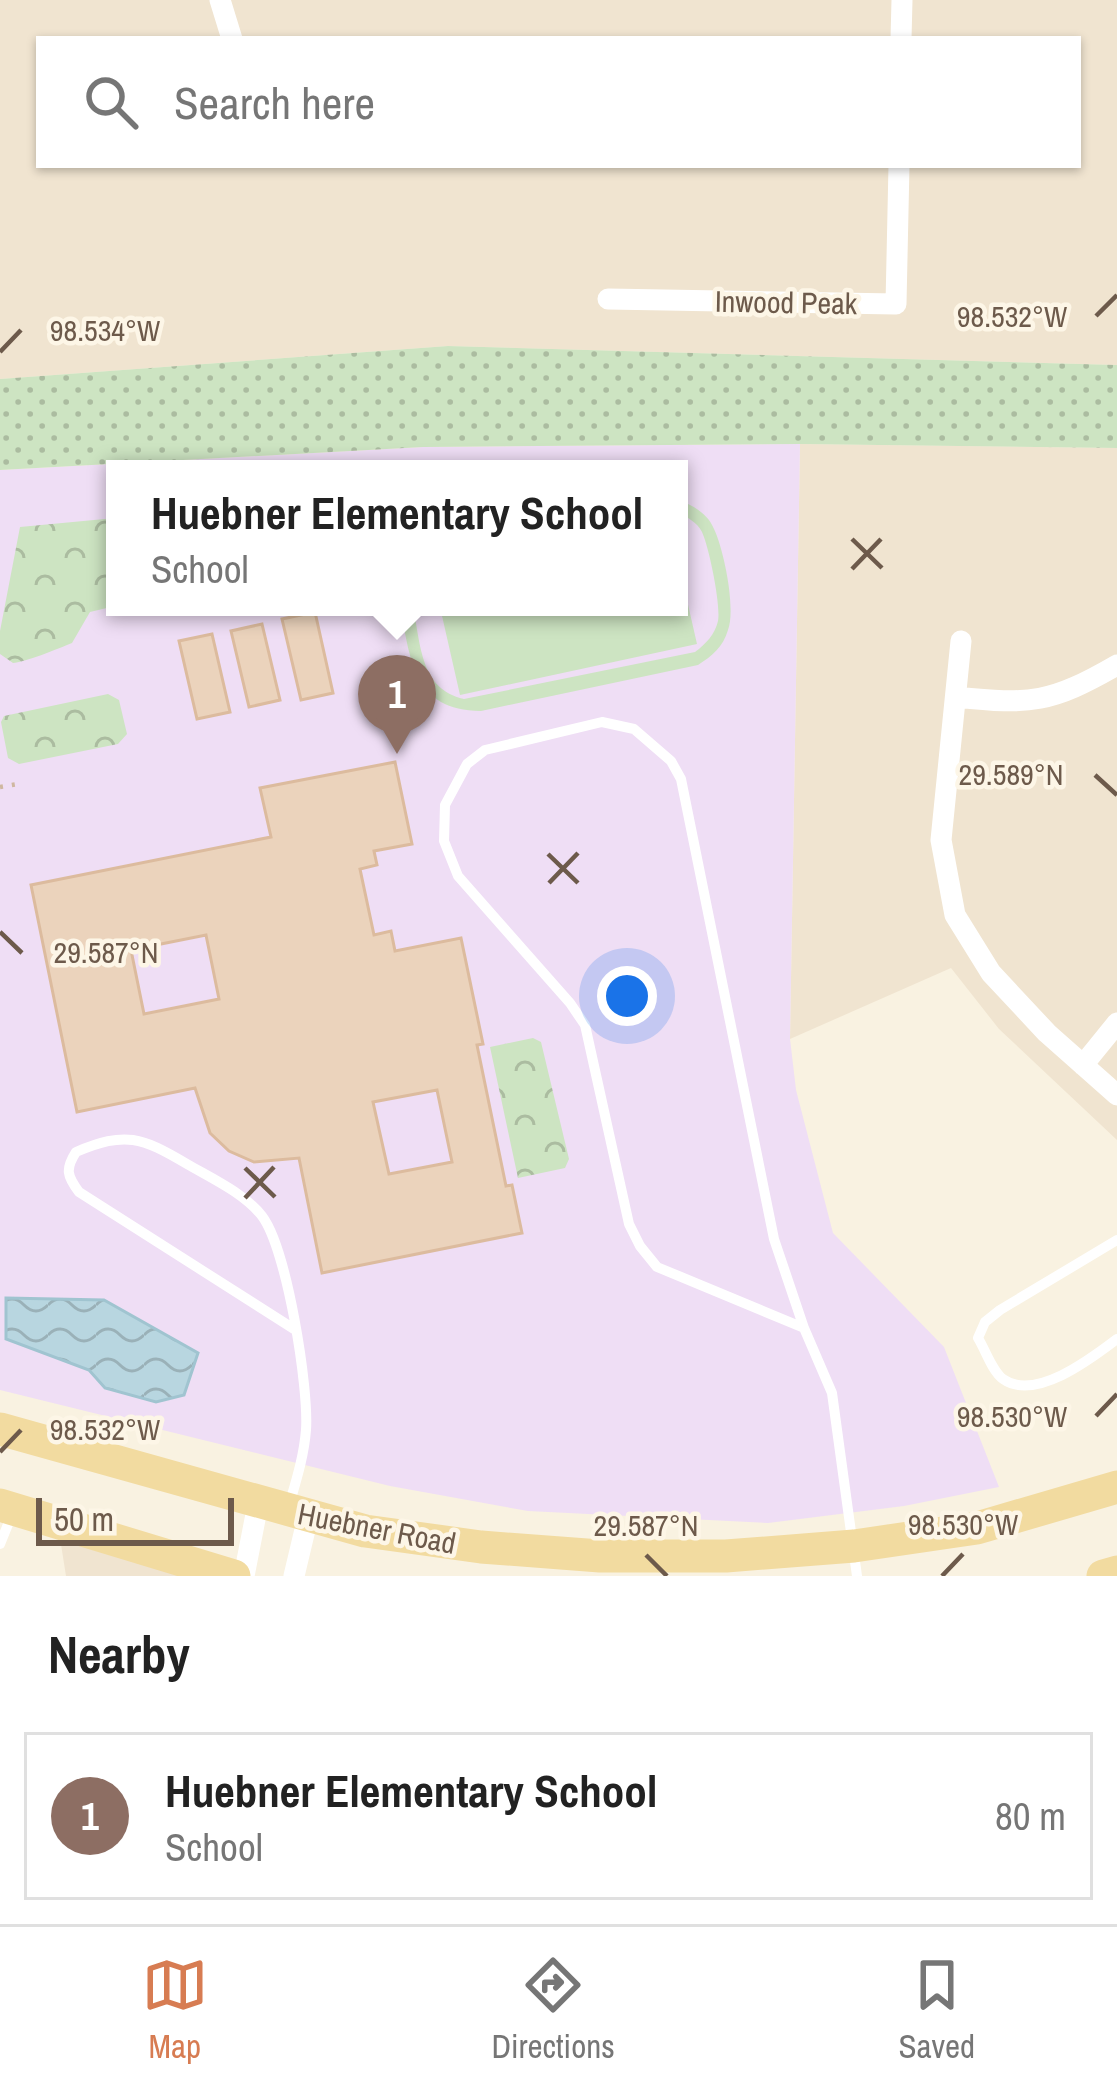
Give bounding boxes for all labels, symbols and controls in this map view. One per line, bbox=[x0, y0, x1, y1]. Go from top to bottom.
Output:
search box bbox=[36, 36, 1081, 168]
icon: search bbox=[78, 69, 144, 135]
text: Search here bbox=[174, 72, 375, 133]
street label: Inwood Peak bbox=[715, 281, 858, 323]
text: 98.532°W bbox=[957, 296, 1067, 336]
text: 98.534°W bbox=[50, 310, 160, 350]
popup bbox=[106, 460, 688, 616]
text: Huebner Elementary School bbox=[151, 482, 643, 543]
text: School bbox=[151, 543, 249, 595]
pin: 1 bbox=[358, 655, 436, 754]
text: 29.589°N bbox=[959, 754, 1064, 794]
text: 29.587°N bbox=[54, 932, 159, 972]
your location bbox=[597, 966, 657, 1026]
text: 98.530°W bbox=[957, 1396, 1067, 1436]
text: 98.532°W bbox=[50, 1409, 160, 1449]
scale bar bbox=[36, 1492, 234, 1545]
street label: Huebner Road bbox=[295, 1493, 459, 1563]
text: 50 m bbox=[54, 1497, 114, 1541]
text: 98.530°W bbox=[908, 1504, 1018, 1544]
text: 29.587°N bbox=[594, 1505, 699, 1545]
text: Nearby bbox=[48, 1620, 190, 1689]
text: Huebner Elementary School bbox=[165, 1760, 657, 1821]
text: 1 bbox=[81, 1790, 99, 1842]
text: 80 m bbox=[995, 1790, 1066, 1842]
text: School bbox=[165, 1821, 263, 1873]
tab: Map bbox=[142, 1952, 208, 2068]
tab: Directions bbox=[491, 1952, 615, 2068]
tab: Saved bbox=[898, 1952, 975, 2068]

